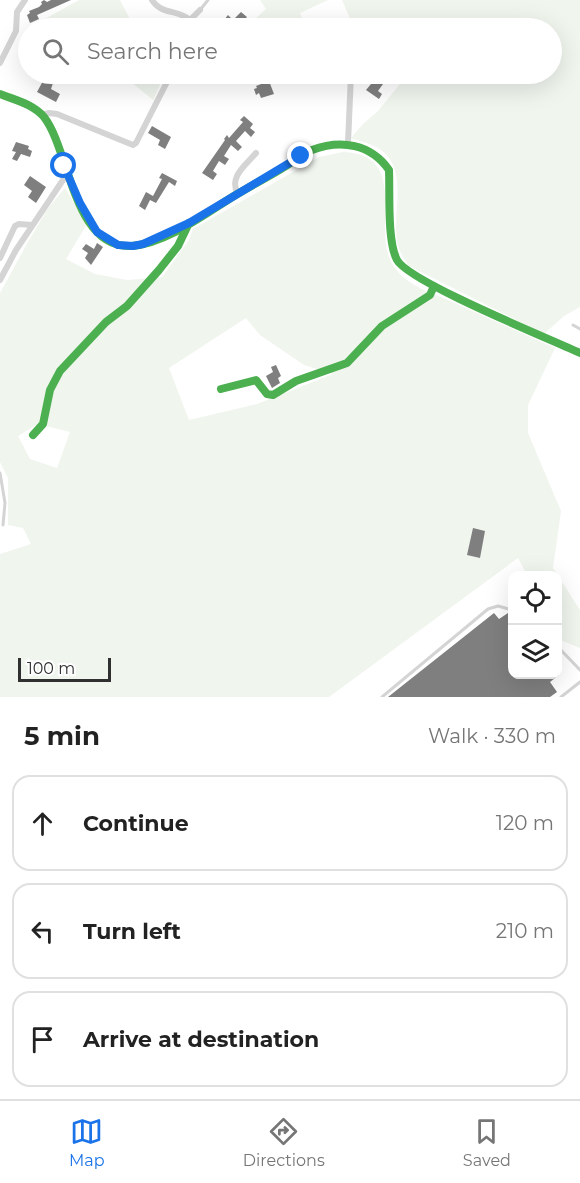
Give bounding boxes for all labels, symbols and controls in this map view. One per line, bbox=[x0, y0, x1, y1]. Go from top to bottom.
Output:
search box bbox=[18, 18, 562, 84]
icon: search bbox=[39, 35, 72, 68]
text: Search here bbox=[87, 38, 218, 65]
route end bbox=[287, 142, 313, 168]
route start bbox=[50, 152, 76, 178]
map controls bbox=[508, 571, 562, 679]
button: locate bbox=[508, 571, 562, 625]
button: layers bbox=[508, 625, 562, 679]
scale bar bbox=[18, 655, 111, 682]
text: 100 m bbox=[27, 659, 75, 678]
text: 5 min bbox=[24, 720, 100, 752]
text: Walk · 330 m bbox=[428, 724, 556, 748]
icon: ahead bbox=[26, 807, 59, 840]
text: Continue bbox=[83, 810, 189, 837]
text: 120 m bbox=[496, 811, 554, 835]
icon: left bbox=[26, 915, 59, 948]
text: Turn left bbox=[83, 918, 181, 945]
text: 210 m bbox=[496, 919, 554, 943]
icon: arrive bbox=[26, 1023, 59, 1056]
text: Arrive at destination bbox=[83, 1026, 319, 1053]
tab: Map bbox=[69, 1115, 105, 1170]
tab: Directions bbox=[243, 1115, 325, 1170]
tab: Saved bbox=[463, 1115, 511, 1170]

